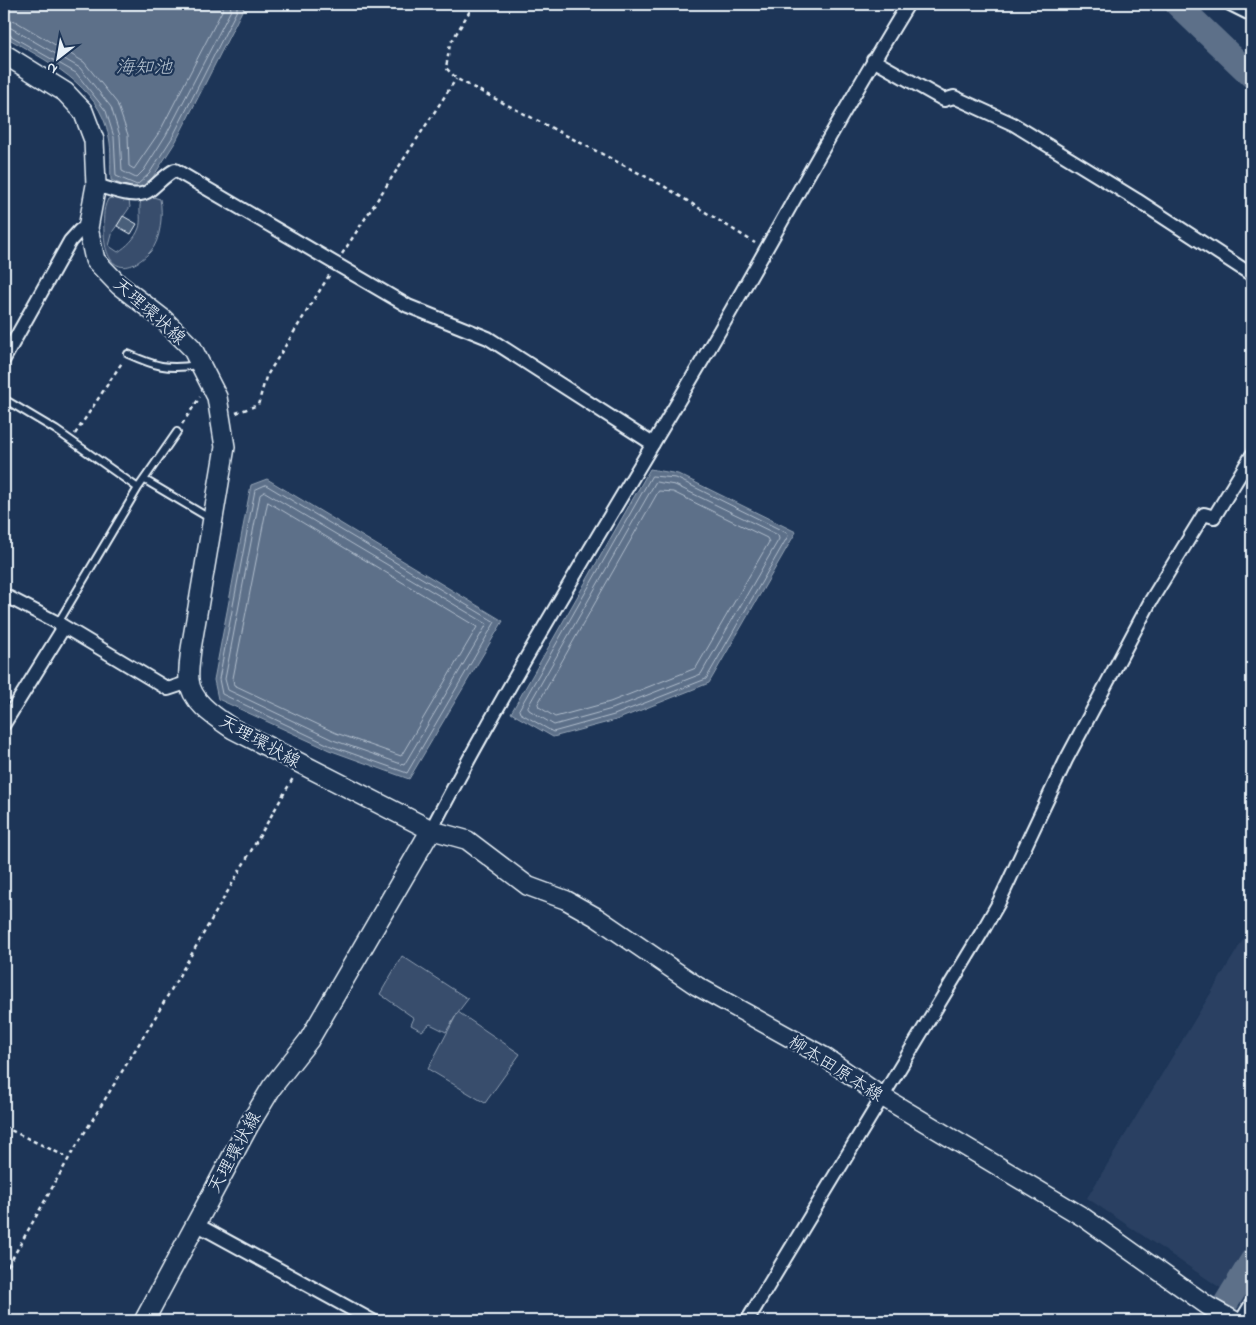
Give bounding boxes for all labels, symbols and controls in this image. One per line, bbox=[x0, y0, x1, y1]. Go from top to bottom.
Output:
north arrow bbox=[32, 32, 82, 82]
water label: 海知池 bbox=[115, 55, 173, 82]
text: N bbox=[43, 56, 62, 79]
street label: 天理環状線 bbox=[107, 273, 191, 352]
street label: 天理環状線 bbox=[213, 710, 305, 776]
street label: 柳本田原本線 bbox=[782, 1030, 888, 1109]
street label: 天理環状線 bbox=[203, 1107, 269, 1199]

